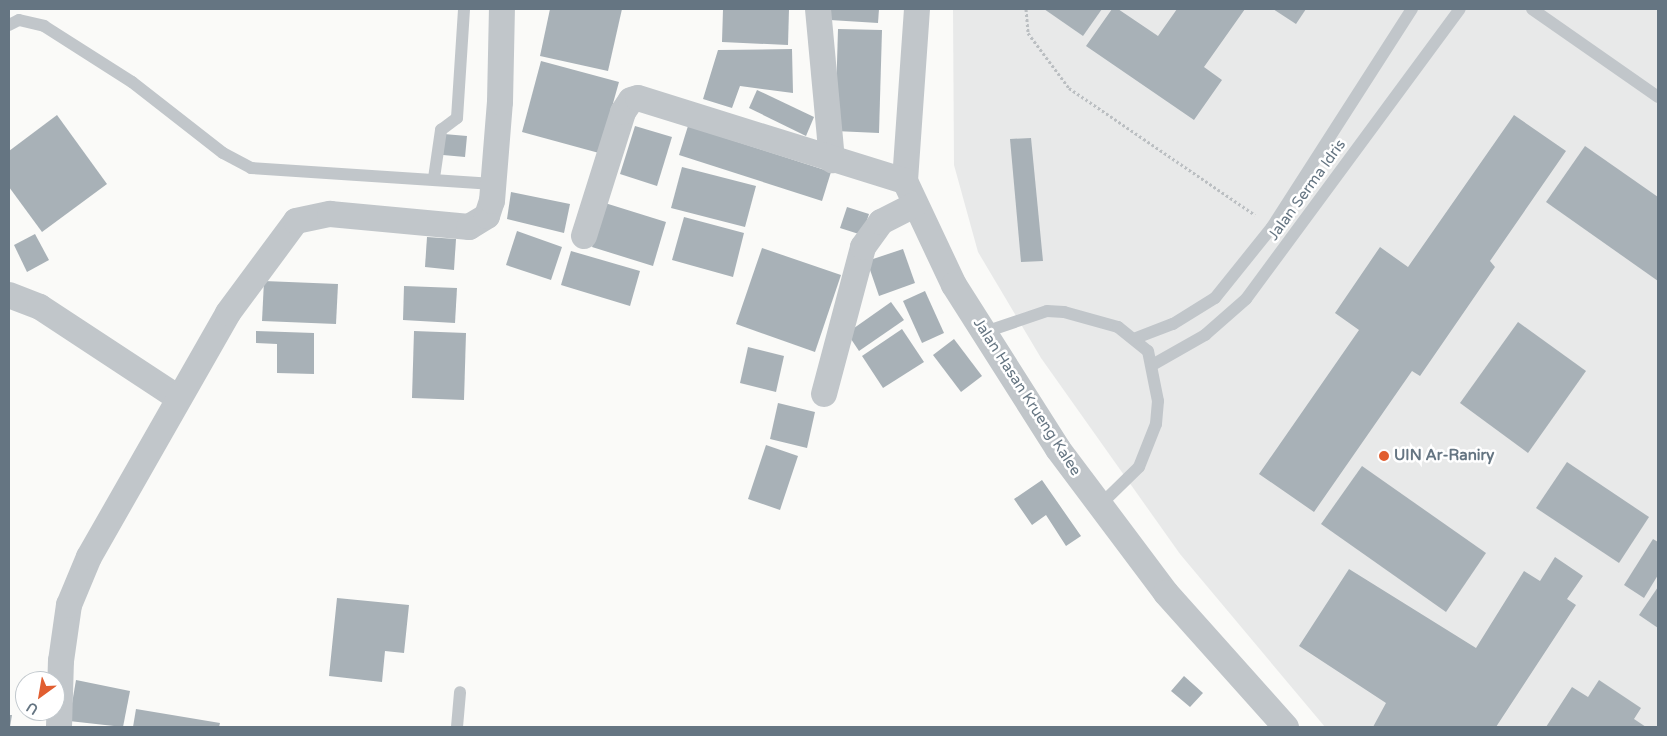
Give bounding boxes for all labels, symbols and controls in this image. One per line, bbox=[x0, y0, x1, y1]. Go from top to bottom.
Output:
street label: Jalan Serma Idris bbox=[1264, 136, 1350, 244]
street label: Jalan Hasan Krueng Kalee bbox=[969, 315, 1085, 479]
place label: UIN Ar-Raniry bbox=[1394, 447, 1494, 465]
marker: UIN Ar-Raniry bbox=[1378, 450, 1390, 462]
north arrow bbox=[15, 671, 65, 721]
text: U bbox=[23, 698, 41, 718]

